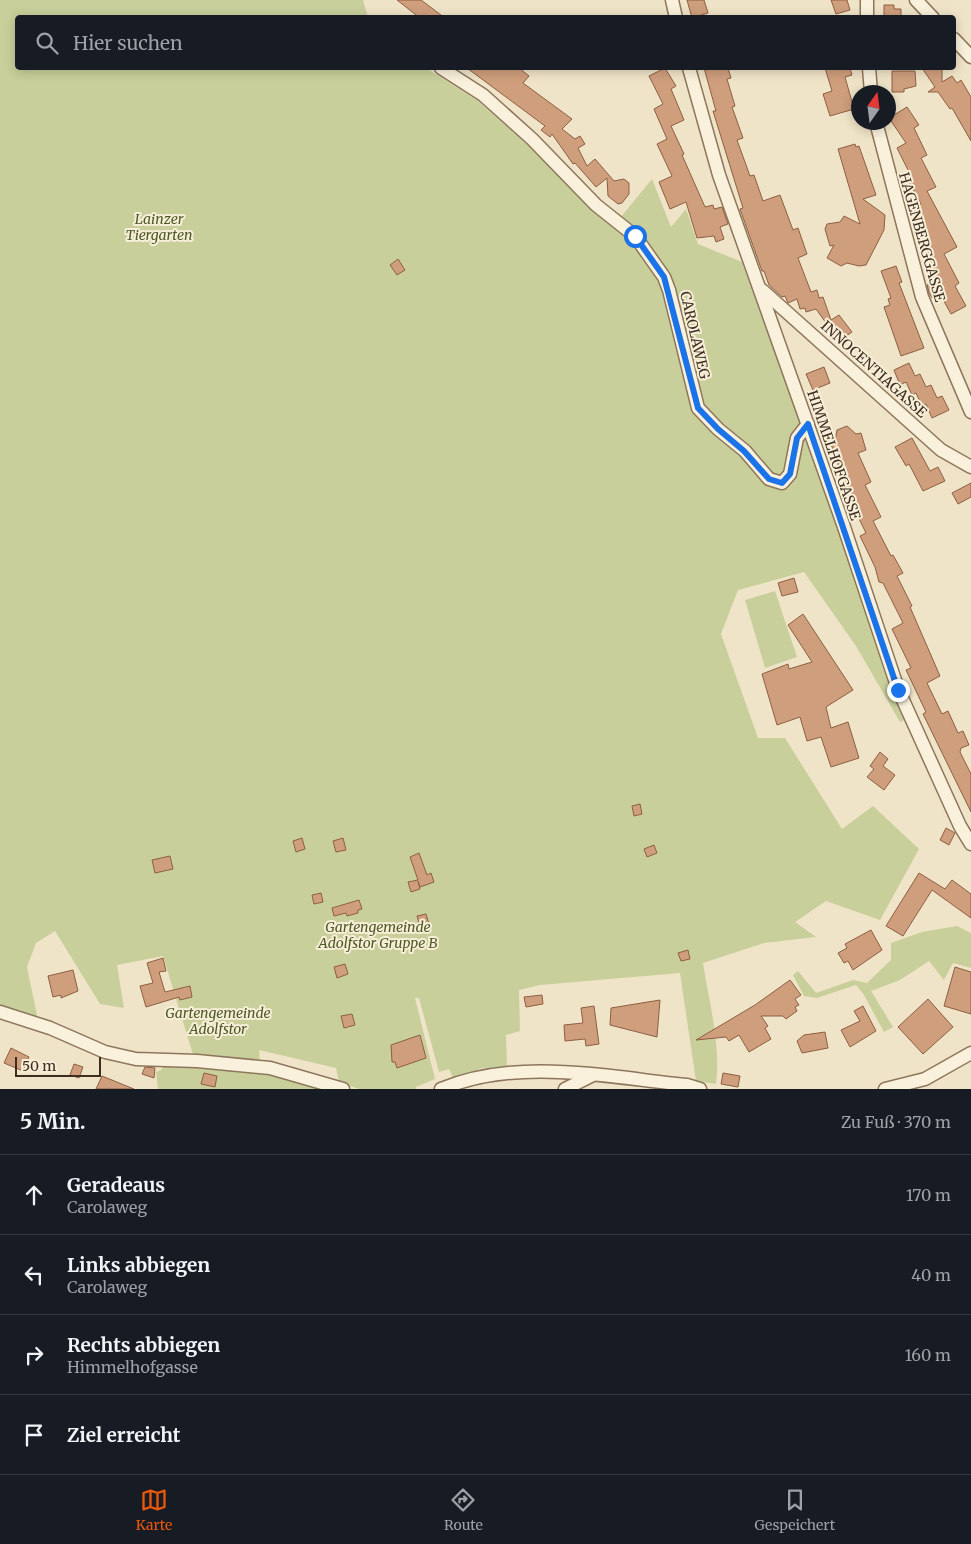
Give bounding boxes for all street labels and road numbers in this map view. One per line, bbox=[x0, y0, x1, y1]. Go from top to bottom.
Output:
street label: HAGENBERGGASSE bbox=[895, 170, 949, 304]
street label: CAROLAWEG bbox=[676, 289, 714, 381]
street label: INNOCENTIAGASSE bbox=[817, 317, 931, 421]
street label: HIMMELHOFGASSE bbox=[803, 388, 865, 523]

